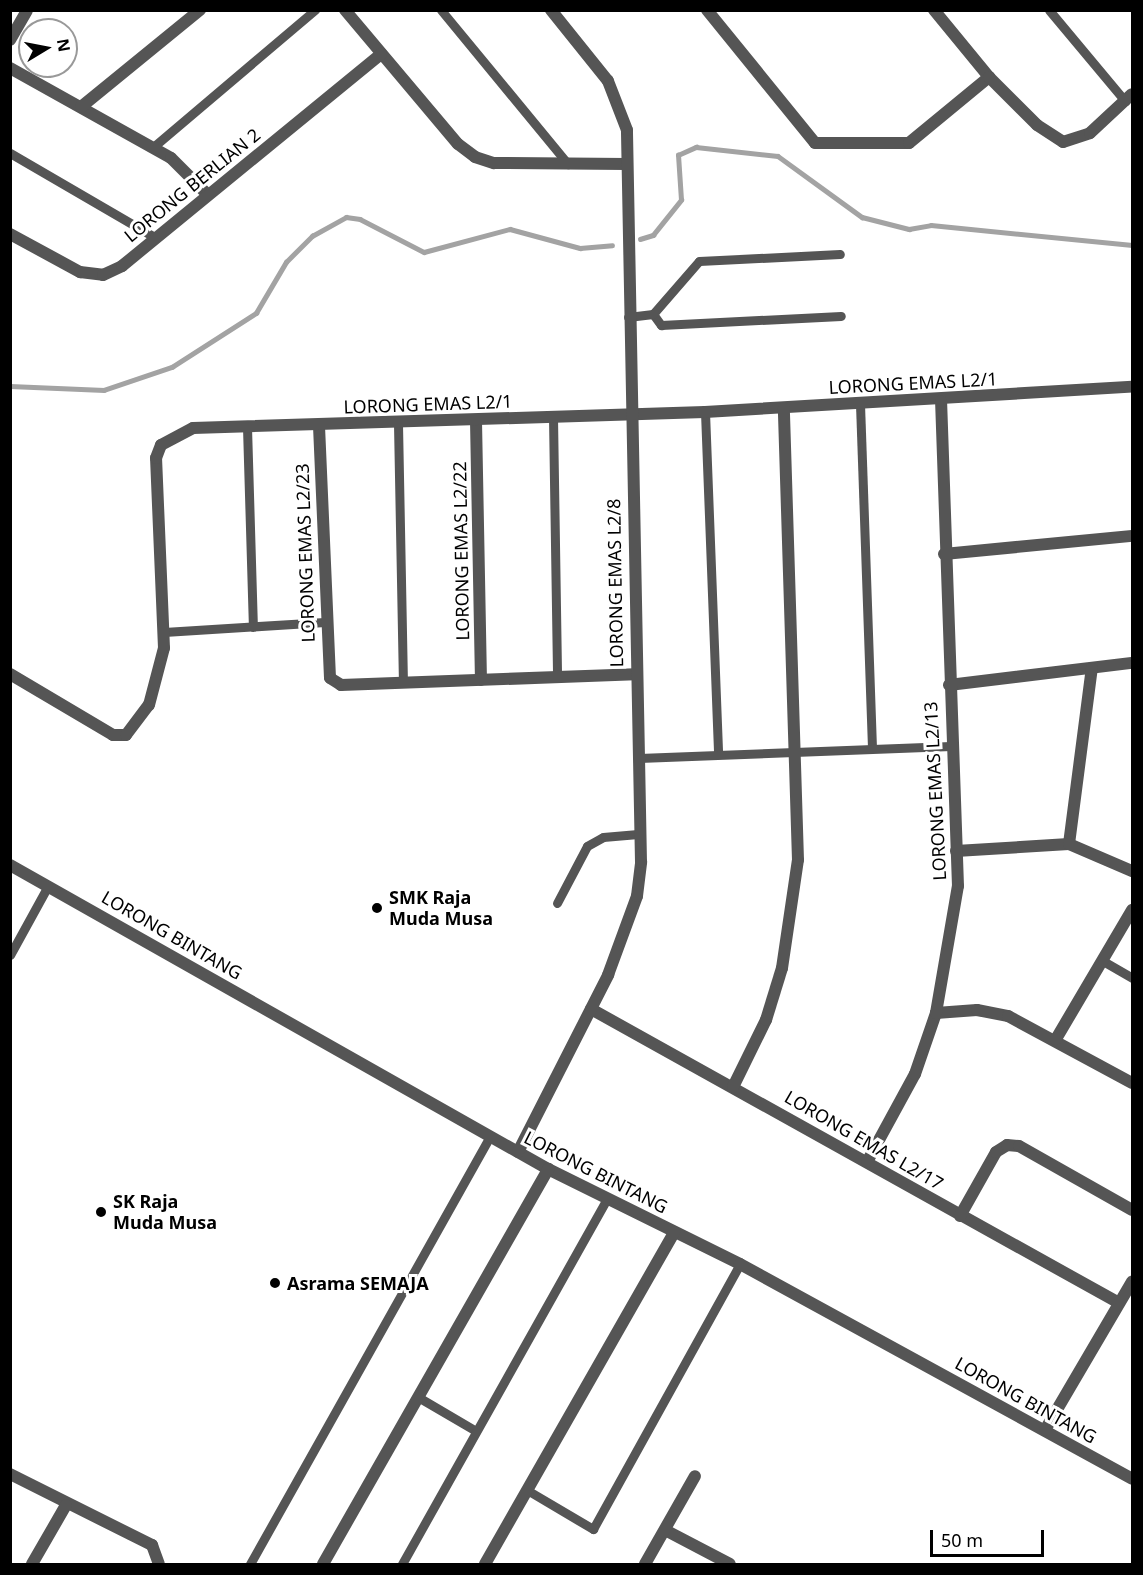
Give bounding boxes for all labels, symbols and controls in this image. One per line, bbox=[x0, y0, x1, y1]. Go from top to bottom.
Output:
north arrow bbox=[18, 18, 78, 78]
text: N bbox=[52, 37, 76, 54]
street label: LORONG BERLIAN 2 bbox=[120, 124, 264, 246]
street label: LORONG EMAS L2/1 bbox=[828, 368, 998, 398]
street label: LORONG EMAS L2/1 bbox=[343, 390, 513, 418]
street label: LORONG EMAS L2/22 bbox=[449, 461, 473, 641]
street label: LORONG EMAS L2/23 bbox=[291, 463, 319, 643]
street label: LORONG EMAS L2/8 bbox=[603, 498, 627, 668]
street label: LORONG EMAS L2/13 bbox=[920, 701, 950, 881]
street label: LORONG BINTANG bbox=[98, 886, 246, 984]
place label: SMK Raja Muda Musa bbox=[389, 887, 493, 930]
marker: SMK Raja Muda Musa bbox=[370, 901, 384, 915]
street label: LORONG EMAS L2/17 bbox=[781, 1086, 947, 1194]
street label: LORONG BINTANG bbox=[521, 1126, 671, 1218]
place label: SK Raja Muda Musa bbox=[113, 1191, 217, 1234]
marker: SK Raja Muda Musa bbox=[94, 1205, 108, 1219]
place label: Asrama SEMAJA bbox=[287, 1272, 429, 1294]
marker: Asrama SEMAJA bbox=[268, 1276, 282, 1290]
street label: LORONG BINTANG bbox=[952, 1352, 1100, 1448]
scale bar bbox=[933, 1518, 1047, 1556]
text: 50 m bbox=[941, 1528, 983, 1552]

